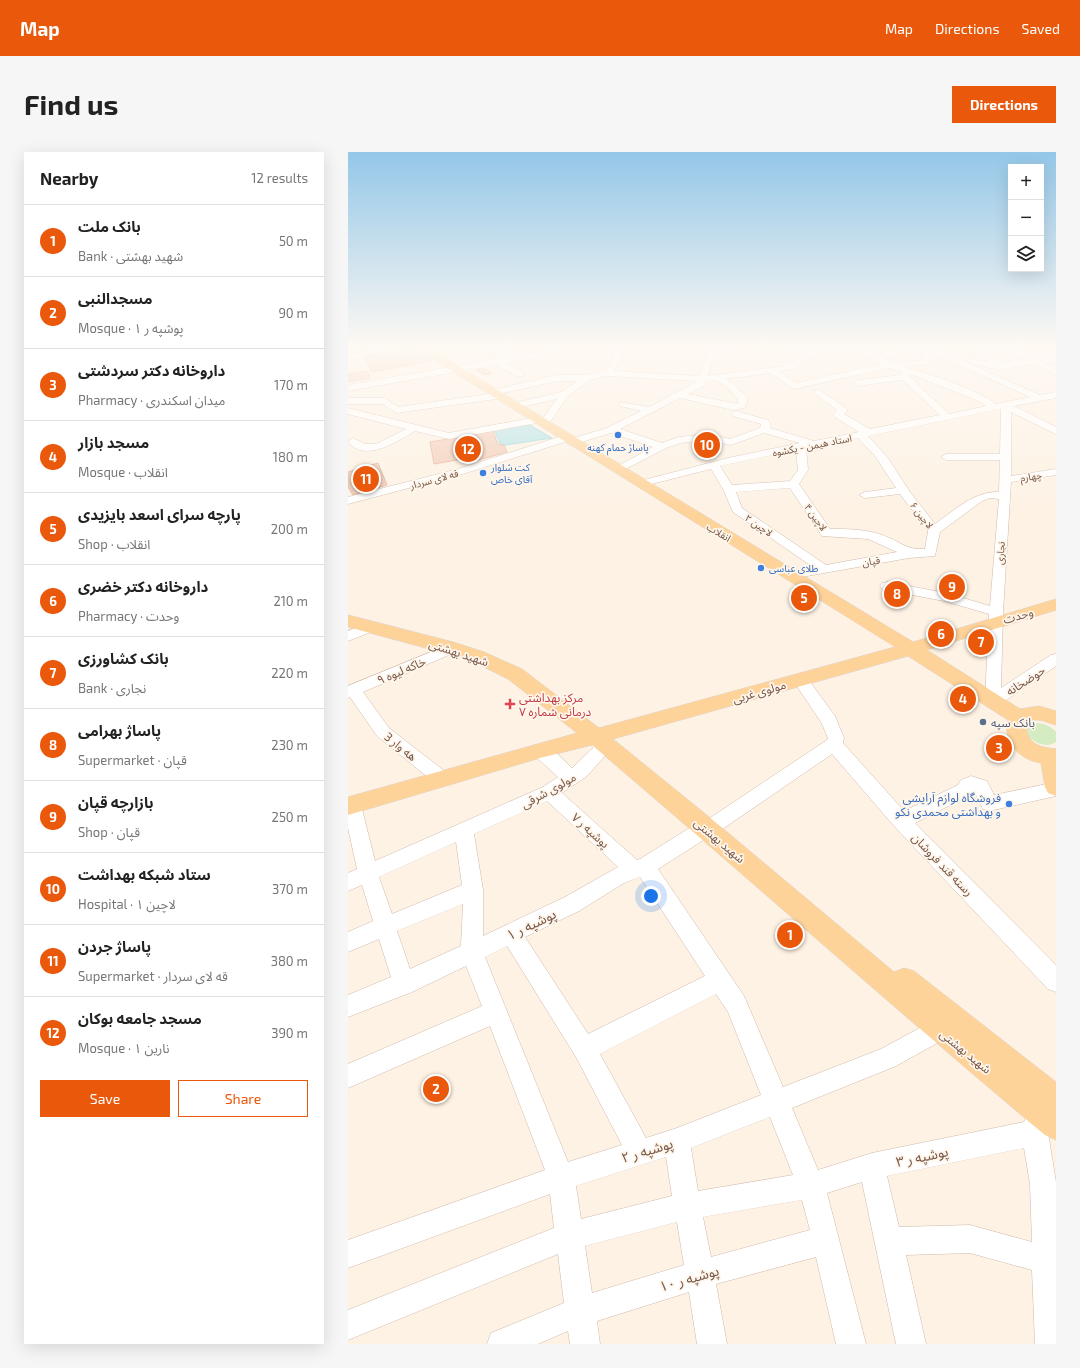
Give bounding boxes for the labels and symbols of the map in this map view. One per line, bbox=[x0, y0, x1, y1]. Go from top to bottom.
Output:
marker: پاساژ حمام کهنه bbox=[613, 430, 623, 440]
pin: 10 bbox=[694, 430, 720, 460]
street label: استاد هیمن - یکشوه bbox=[771, 431, 853, 460]
pin: 12 bbox=[455, 434, 481, 464]
place label: پاساژ حمام کهنه bbox=[587, 441, 649, 456]
place label: کت شلوار آقای خاص bbox=[490, 461, 533, 485]
pin: 11 bbox=[353, 464, 379, 494]
street label: قه لای سردار bbox=[408, 467, 460, 492]
marker: کت شلوار آقای خاص bbox=[478, 468, 488, 478]
street label: چهارم bbox=[1019, 468, 1043, 487]
street label: لاچین ۶ bbox=[907, 499, 936, 531]
street label: لاچین ۴ bbox=[801, 501, 830, 534]
street label: لاچین ۲ bbox=[742, 511, 775, 539]
street label: انقلاب bbox=[705, 520, 733, 544]
street label: نجاری bbox=[993, 541, 1008, 565]
street label: قپان bbox=[861, 553, 882, 570]
place label: طلای عباسی bbox=[769, 562, 818, 574]
marker: طلای عباسی bbox=[756, 563, 766, 573]
pin: 9 bbox=[939, 572, 965, 602]
pin: 8 bbox=[884, 579, 910, 609]
pin: 5 bbox=[791, 583, 817, 613]
street label: وحدت bbox=[1001, 604, 1035, 627]
pin: 6 bbox=[928, 619, 954, 649]
pin: 7 bbox=[968, 627, 994, 657]
street label: شهید بهشتی bbox=[427, 636, 491, 669]
street label: خاکه لیوه ۹ bbox=[374, 653, 428, 688]
street label: حوضخانه bbox=[1003, 662, 1048, 699]
street label: مولوی غربی bbox=[731, 677, 788, 706]
pin: 4 bbox=[950, 684, 976, 714]
place label: مرکز بهداشتی درمانی شماره ۷ bbox=[519, 690, 592, 719]
marker: مرکز بهداشتی درمانی شماره ۷ bbox=[504, 698, 516, 710]
place label: بانک سپه bbox=[991, 715, 1035, 731]
marker: بانک سپه bbox=[978, 717, 988, 727]
street label: هه وار 3 bbox=[381, 729, 420, 764]
pin: 3 bbox=[986, 733, 1012, 763]
street label: مولوی شرقی bbox=[518, 769, 578, 812]
place label: فروشگاه لوازم آرایشی و بهداشتی محمدی نکو bbox=[895, 790, 1001, 819]
marker: فروشگاه لوازم آرایشی و بهداشتی محمدی نکو bbox=[1004, 799, 1014, 809]
street label: پوشپه ر ۷ bbox=[568, 810, 613, 852]
street label: شهید بهشتی bbox=[691, 815, 748, 866]
street label: رسته قند فروشان bbox=[909, 830, 976, 899]
your location bbox=[641, 886, 661, 906]
street label: ۱ پوشپه ر bbox=[503, 905, 560, 945]
pin: 1 bbox=[777, 920, 803, 950]
street label: شهید بهشتی bbox=[937, 1026, 994, 1077]
pin: 2 bbox=[423, 1074, 449, 1104]
street label: پوشپه ر ۲ bbox=[619, 1134, 676, 1168]
street label: پوشپه ر ۳ bbox=[894, 1142, 950, 1172]
street label: پوشپه ر ۱۰ bbox=[657, 1261, 721, 1297]

